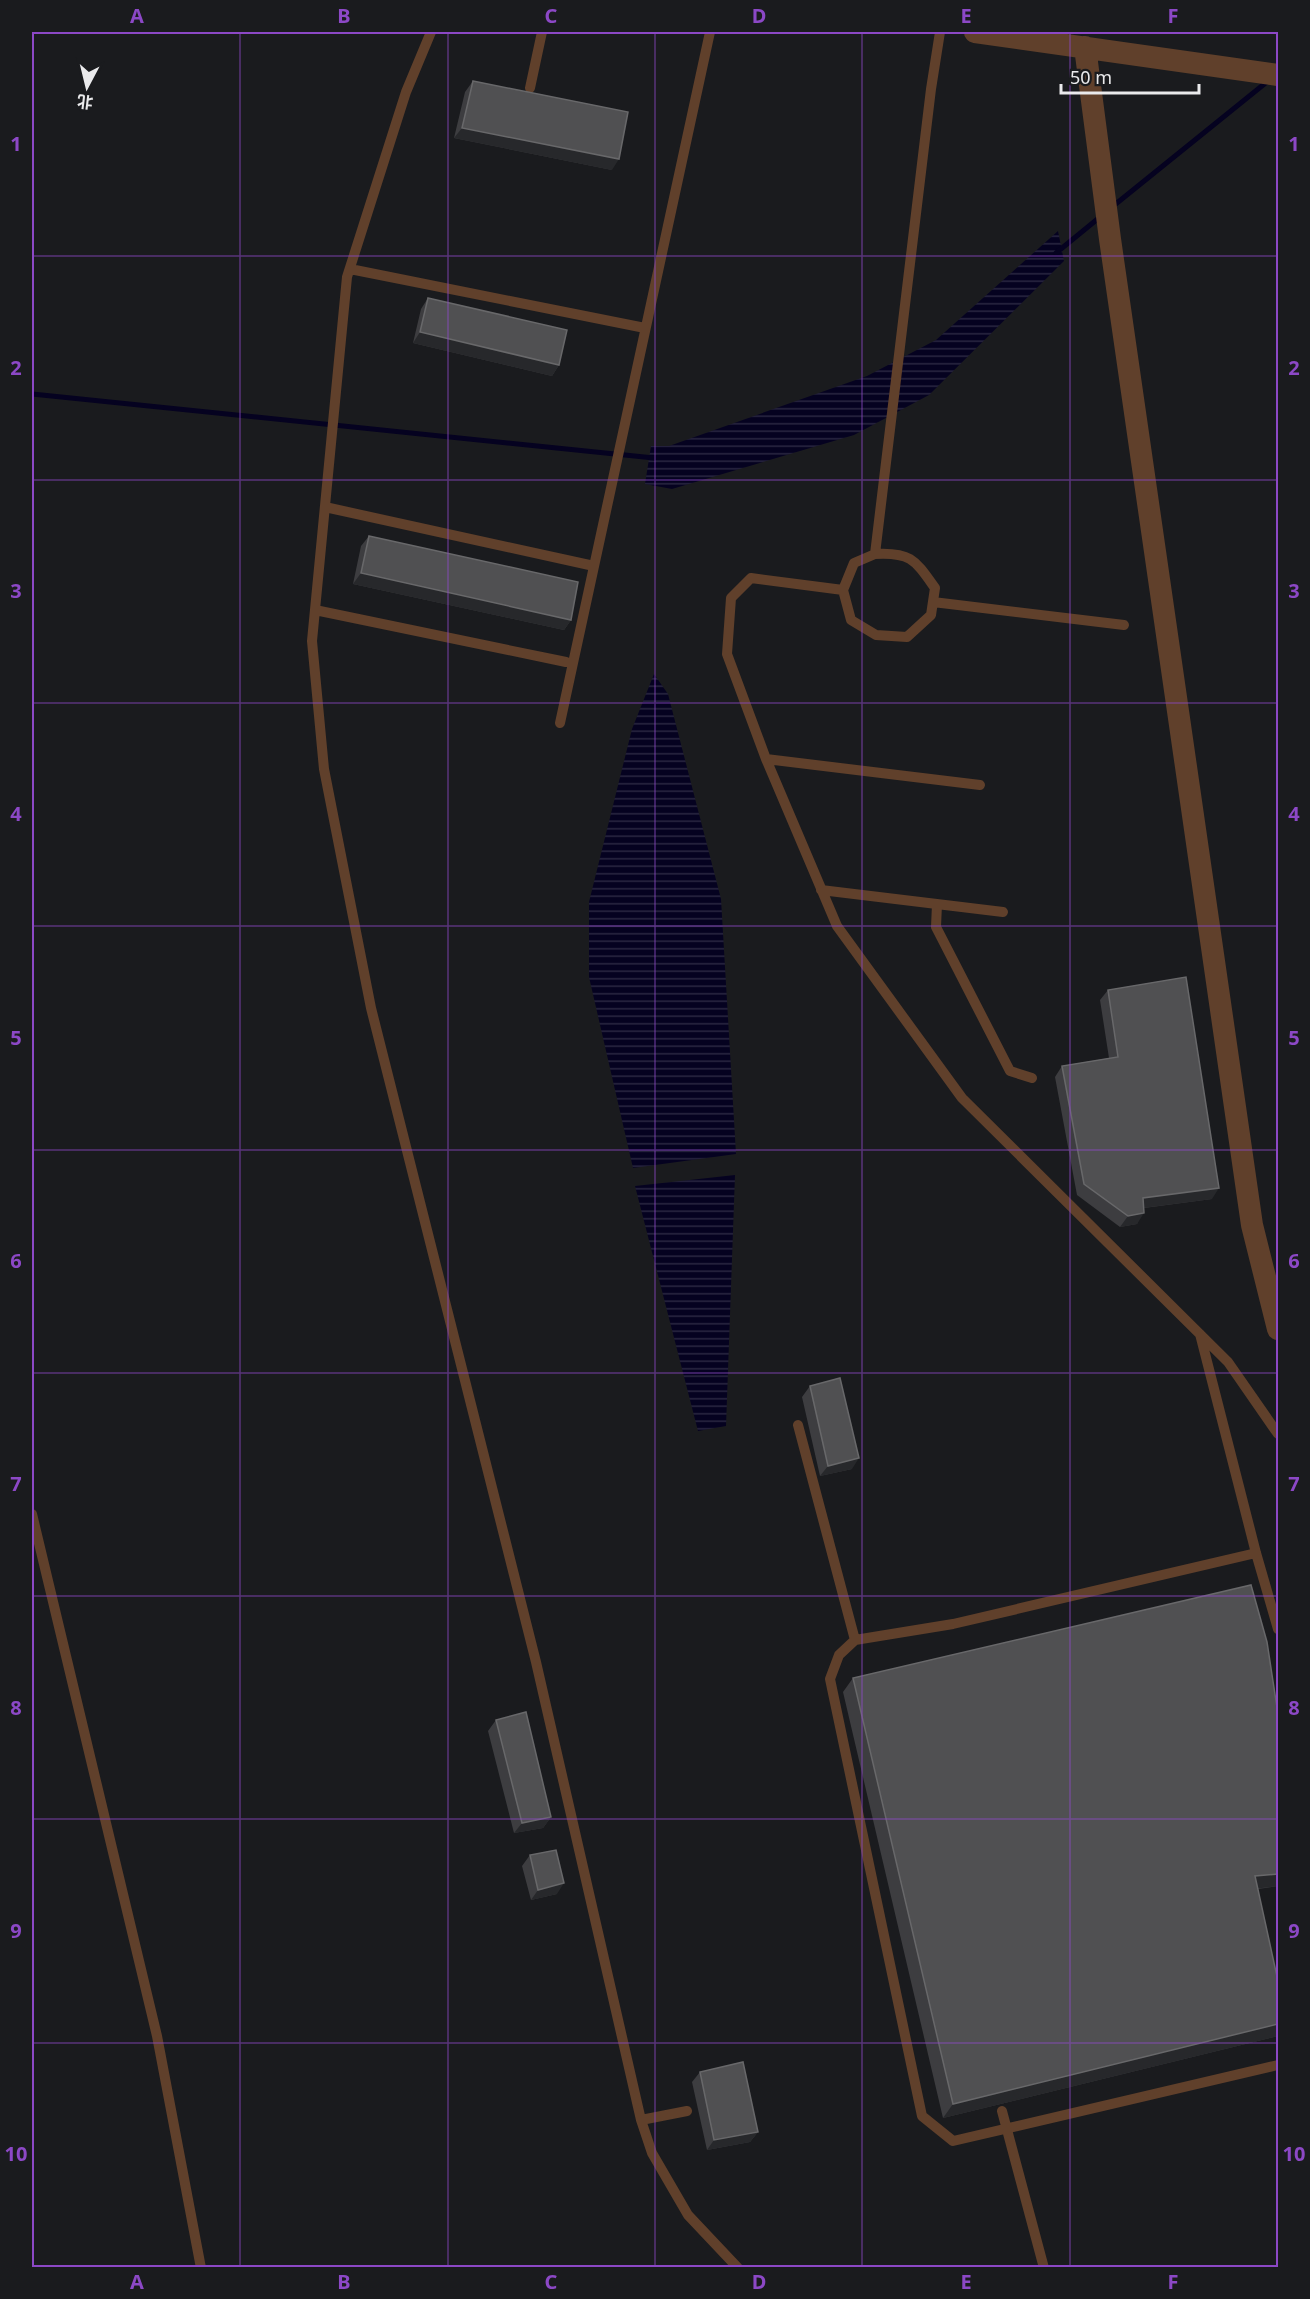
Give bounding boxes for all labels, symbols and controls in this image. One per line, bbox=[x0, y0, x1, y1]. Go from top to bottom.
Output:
text: A bbox=[130, 2, 144, 29]
text: B bbox=[337, 2, 351, 29]
text: C bbox=[545, 2, 558, 29]
text: D bbox=[752, 2, 766, 29]
text: E bbox=[960, 2, 972, 29]
text: F bbox=[1168, 2, 1178, 29]
north arrow bbox=[57, 57, 117, 117]
scale bar bbox=[1061, 57, 1199, 95]
text: 50 m bbox=[1070, 65, 1112, 89]
text: 北 bbox=[76, 90, 94, 114]
text: 1 bbox=[10, 130, 22, 157]
text: 1 bbox=[1288, 130, 1300, 157]
text: 2 bbox=[10, 354, 22, 381]
text: 2 bbox=[1288, 354, 1300, 381]
text: 3 bbox=[10, 577, 22, 604]
text: 3 bbox=[1288, 577, 1300, 604]
text: 4 bbox=[10, 800, 22, 827]
text: 4 bbox=[1288, 800, 1300, 827]
text: 5 bbox=[10, 1024, 22, 1051]
text: 5 bbox=[1288, 1024, 1300, 1051]
text: 6 bbox=[10, 1247, 22, 1274]
text: 6 bbox=[1288, 1247, 1300, 1274]
text: 7 bbox=[10, 1470, 22, 1497]
text: 7 bbox=[1288, 1470, 1300, 1497]
text: 8 bbox=[10, 1694, 22, 1721]
text: 8 bbox=[1288, 1694, 1300, 1721]
text: 9 bbox=[10, 1917, 22, 1944]
text: 9 bbox=[1288, 1917, 1300, 1944]
text: 10 bbox=[5, 2140, 27, 2167]
text: 10 bbox=[1283, 2140, 1305, 2167]
text: A bbox=[130, 2268, 144, 2295]
text: B bbox=[337, 2268, 351, 2295]
text: C bbox=[545, 2268, 558, 2295]
text: D bbox=[752, 2268, 766, 2295]
text: E bbox=[960, 2268, 972, 2295]
text: F bbox=[1168, 2268, 1178, 2295]

